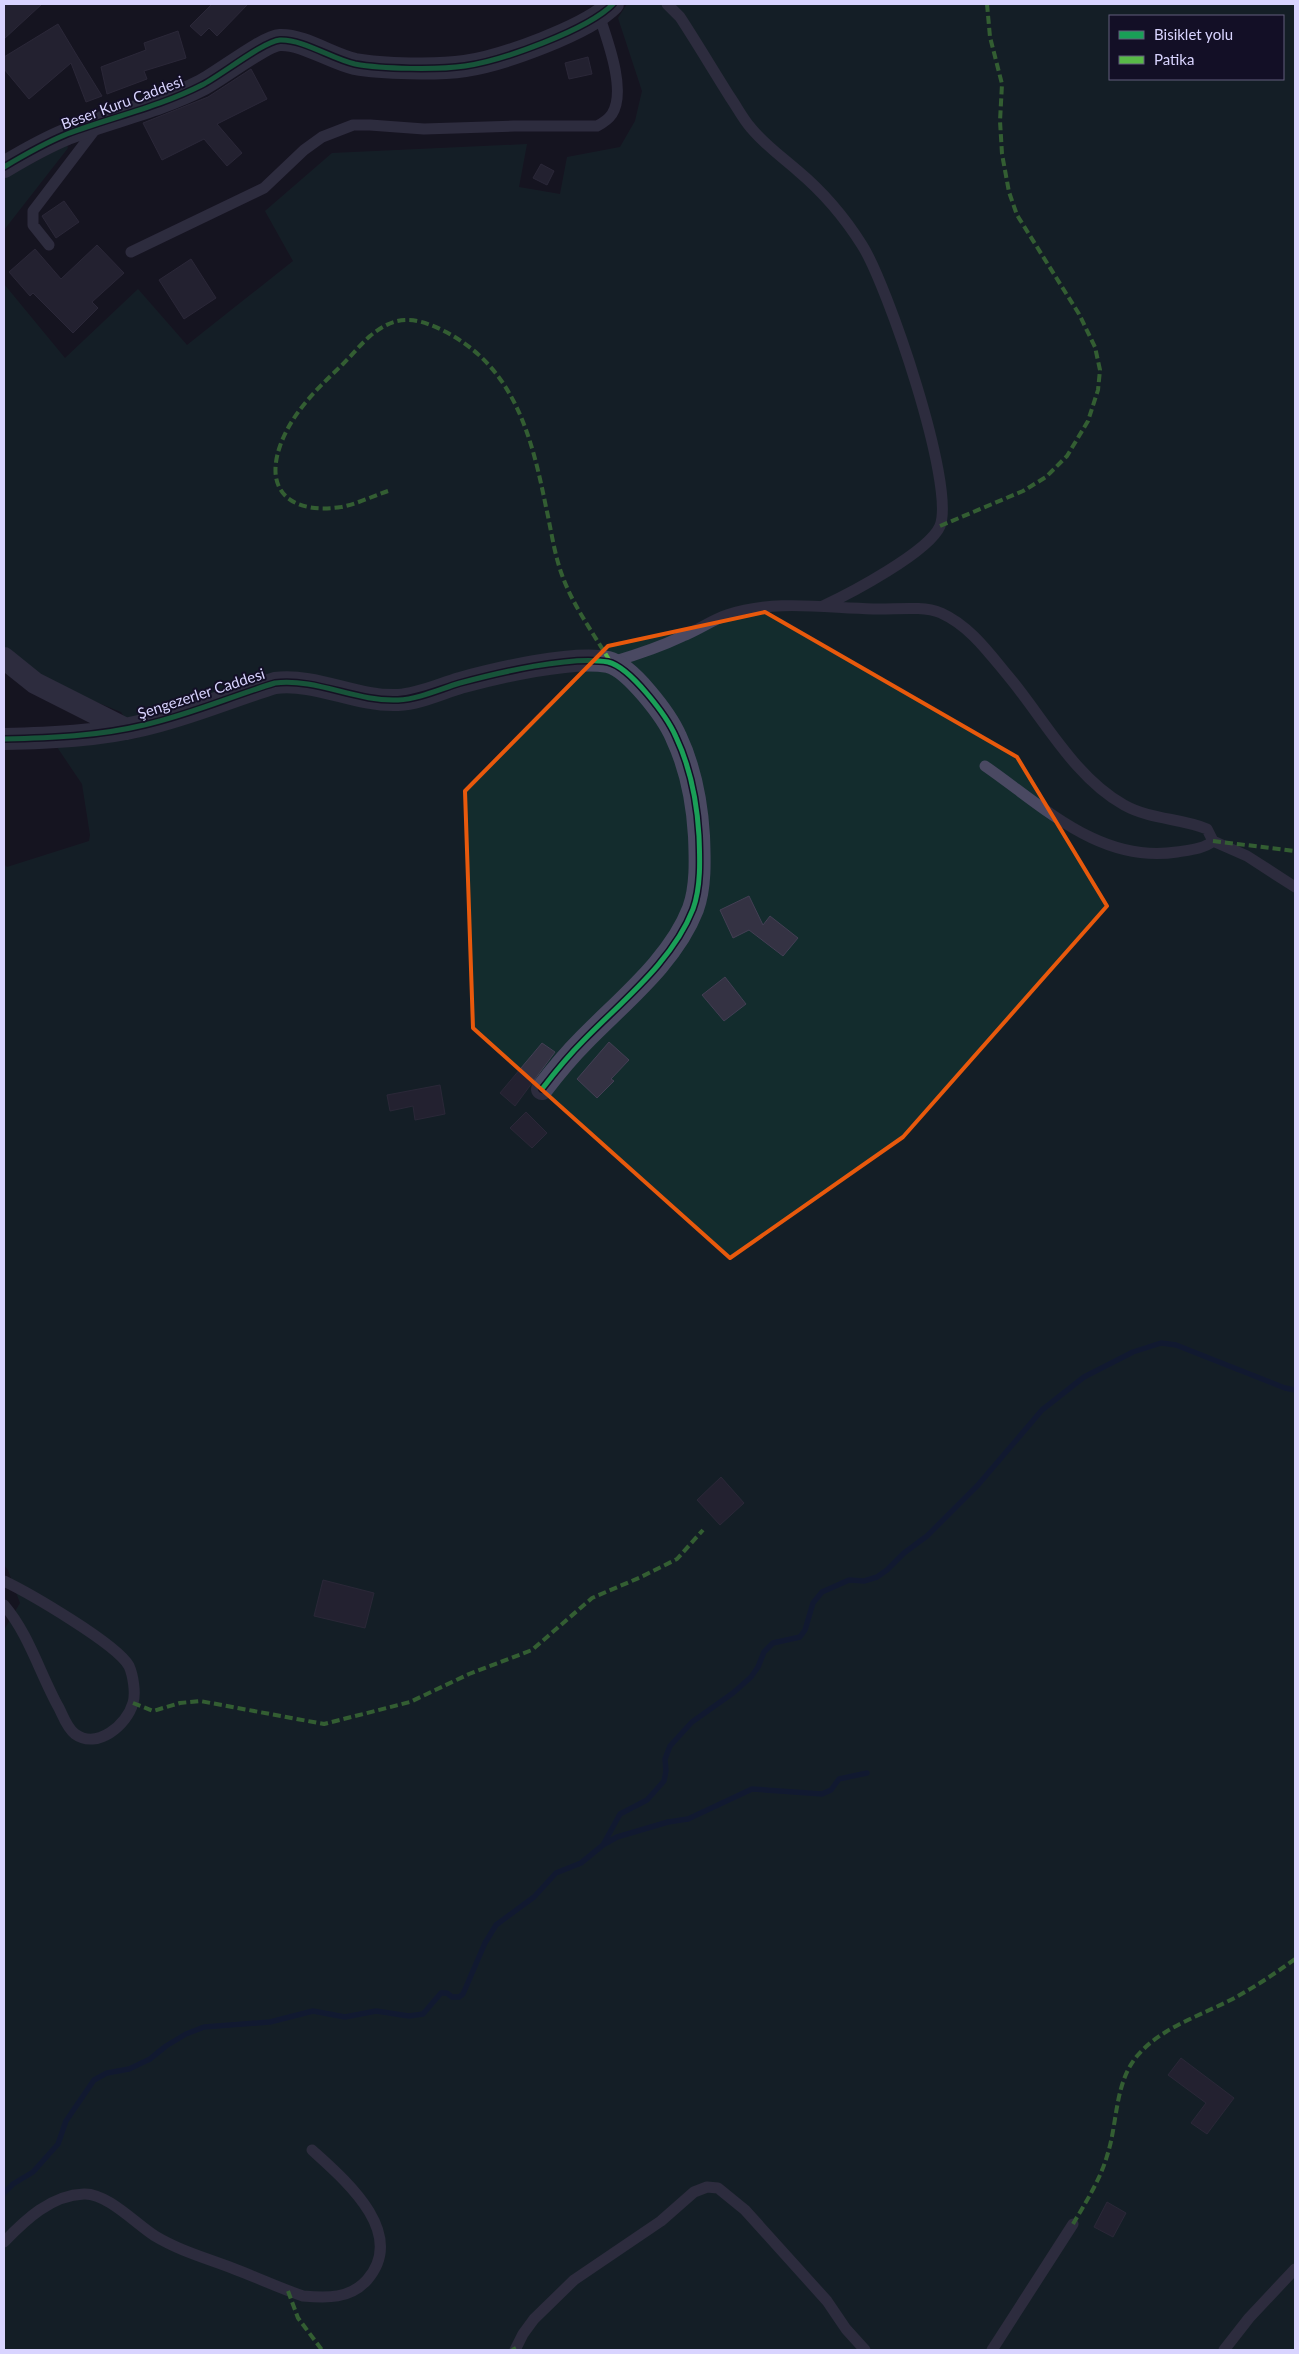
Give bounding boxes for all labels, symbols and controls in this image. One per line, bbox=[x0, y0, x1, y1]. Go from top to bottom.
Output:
legend bbox=[1109, 15, 1284, 80]
text: Bisiklet yolu bbox=[1154, 25, 1233, 43]
text: Patika bbox=[1154, 50, 1194, 68]
street label: Beser Kuru Caddesi bbox=[58, 72, 186, 132]
street label: Şengezerler Caddesi bbox=[135, 664, 267, 722]

